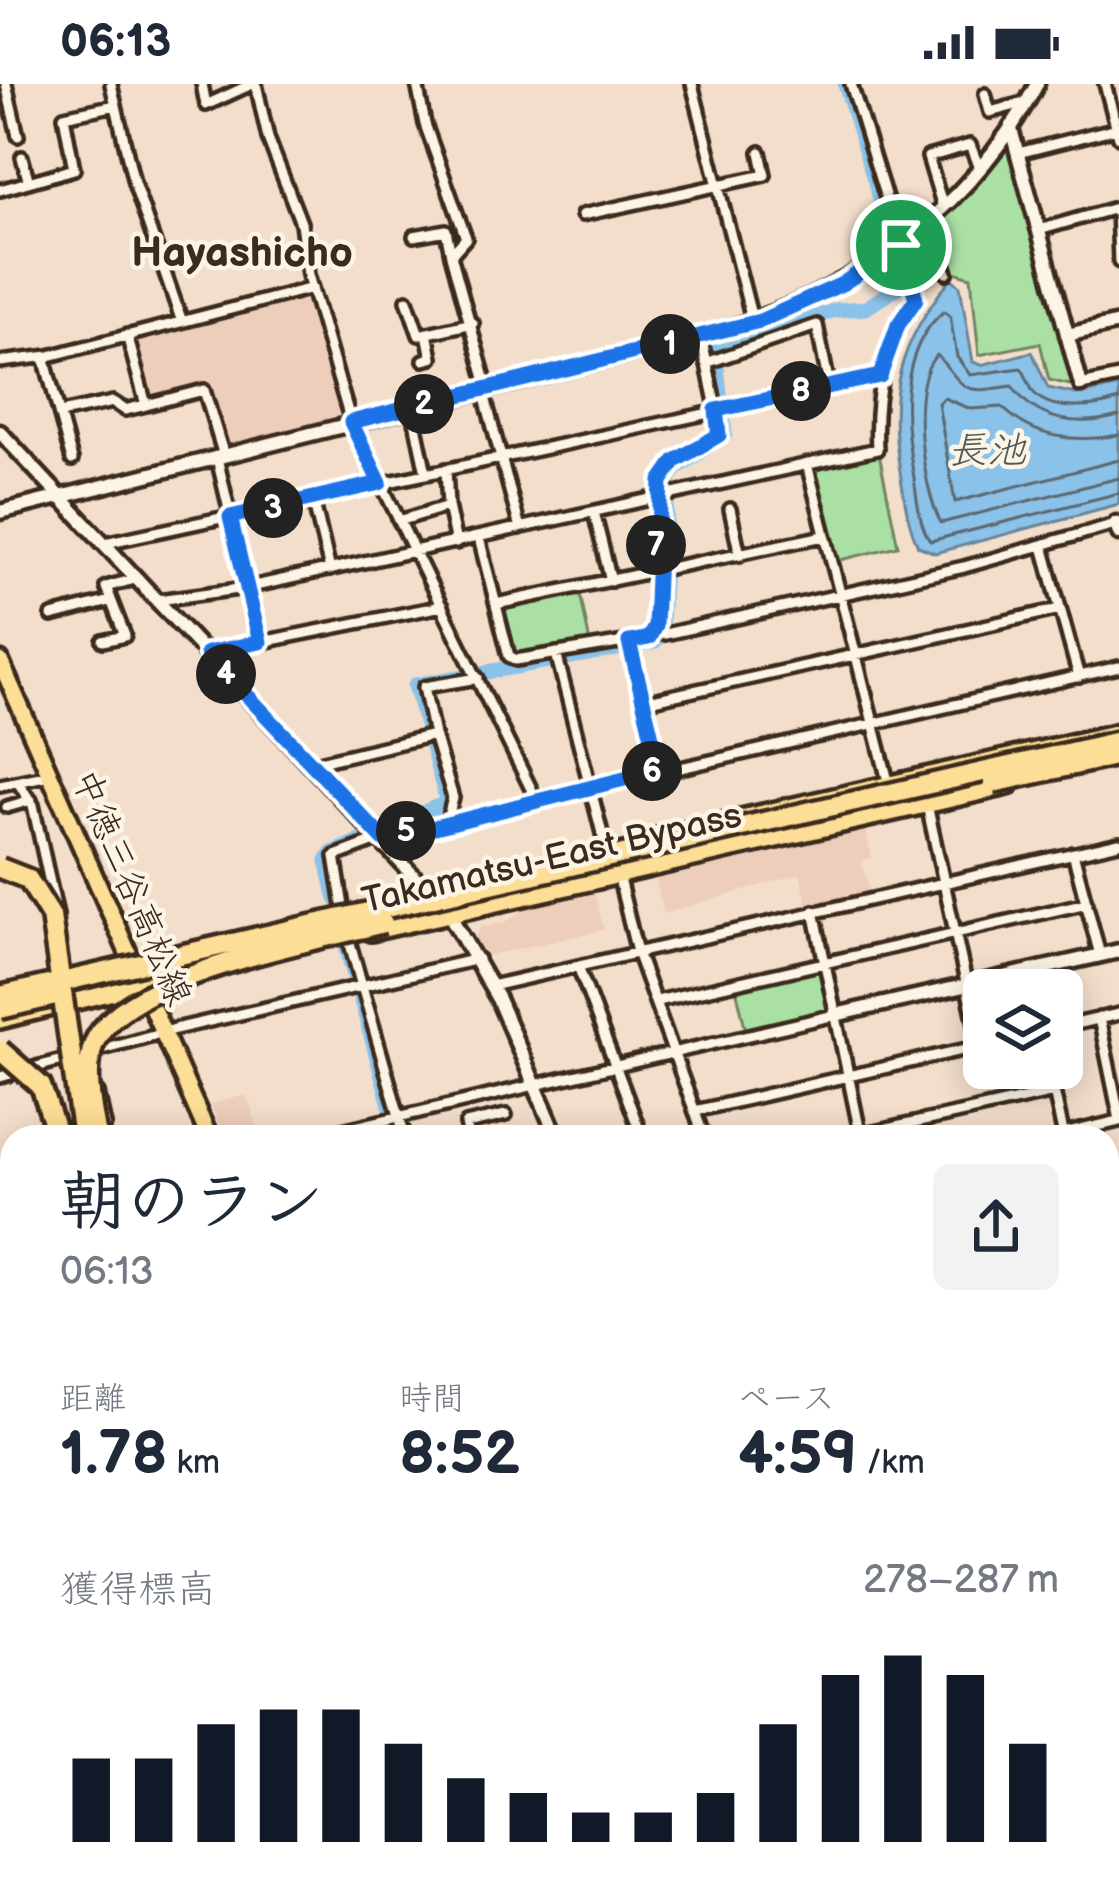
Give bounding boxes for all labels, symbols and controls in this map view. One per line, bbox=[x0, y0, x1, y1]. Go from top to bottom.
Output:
text: 06:13 bbox=[60, 15, 171, 70]
pin bbox=[850, 194, 952, 296]
icon: arrive bbox=[868, 212, 934, 278]
district label: Hayashicho bbox=[131, 228, 353, 279]
pin: 1 bbox=[640, 314, 700, 374]
text: 1 bbox=[663, 324, 677, 364]
pin: 8 bbox=[771, 361, 831, 421]
text: 8 bbox=[791, 371, 811, 411]
pin: 2 bbox=[394, 374, 454, 434]
text: 2 bbox=[414, 384, 434, 424]
water label: 長池 bbox=[948, 428, 1027, 475]
pin: 3 bbox=[243, 478, 303, 538]
text: 3 bbox=[263, 488, 283, 528]
pin: 7 bbox=[626, 515, 686, 575]
text: 7 bbox=[647, 525, 665, 565]
pin: 4 bbox=[196, 644, 256, 704]
text: 4 bbox=[216, 654, 236, 694]
pin: 6 bbox=[622, 741, 682, 801]
text: 6 bbox=[642, 751, 662, 791]
street label: 中徳三谷高松線 bbox=[62, 764, 200, 1012]
street label: Takamatsu-East Bypass bbox=[358, 794, 746, 924]
pin: 5 bbox=[376, 801, 436, 861]
text: 5 bbox=[396, 811, 416, 851]
map controls bbox=[963, 969, 1083, 1089]
button: layers bbox=[963, 969, 1083, 1089]
text: 朝のラン bbox=[60, 1164, 324, 1243]
button: share bbox=[933, 1164, 1059, 1290]
text: 06:13 bbox=[60, 1249, 154, 1296]
text: 距離 bbox=[60, 1379, 126, 1419]
text: 時間 bbox=[399, 1379, 465, 1419]
text: ペース bbox=[738, 1379, 835, 1419]
text: 1.78 bbox=[60, 1419, 168, 1491]
text: 8:52 bbox=[399, 1419, 520, 1491]
text: 4:59 bbox=[738, 1419, 858, 1491]
text: km bbox=[168, 1443, 220, 1483]
text: /km bbox=[858, 1443, 925, 1483]
text: 278–287 m bbox=[863, 1557, 1059, 1604]
text: 獲得標高 bbox=[60, 1567, 216, 1614]

